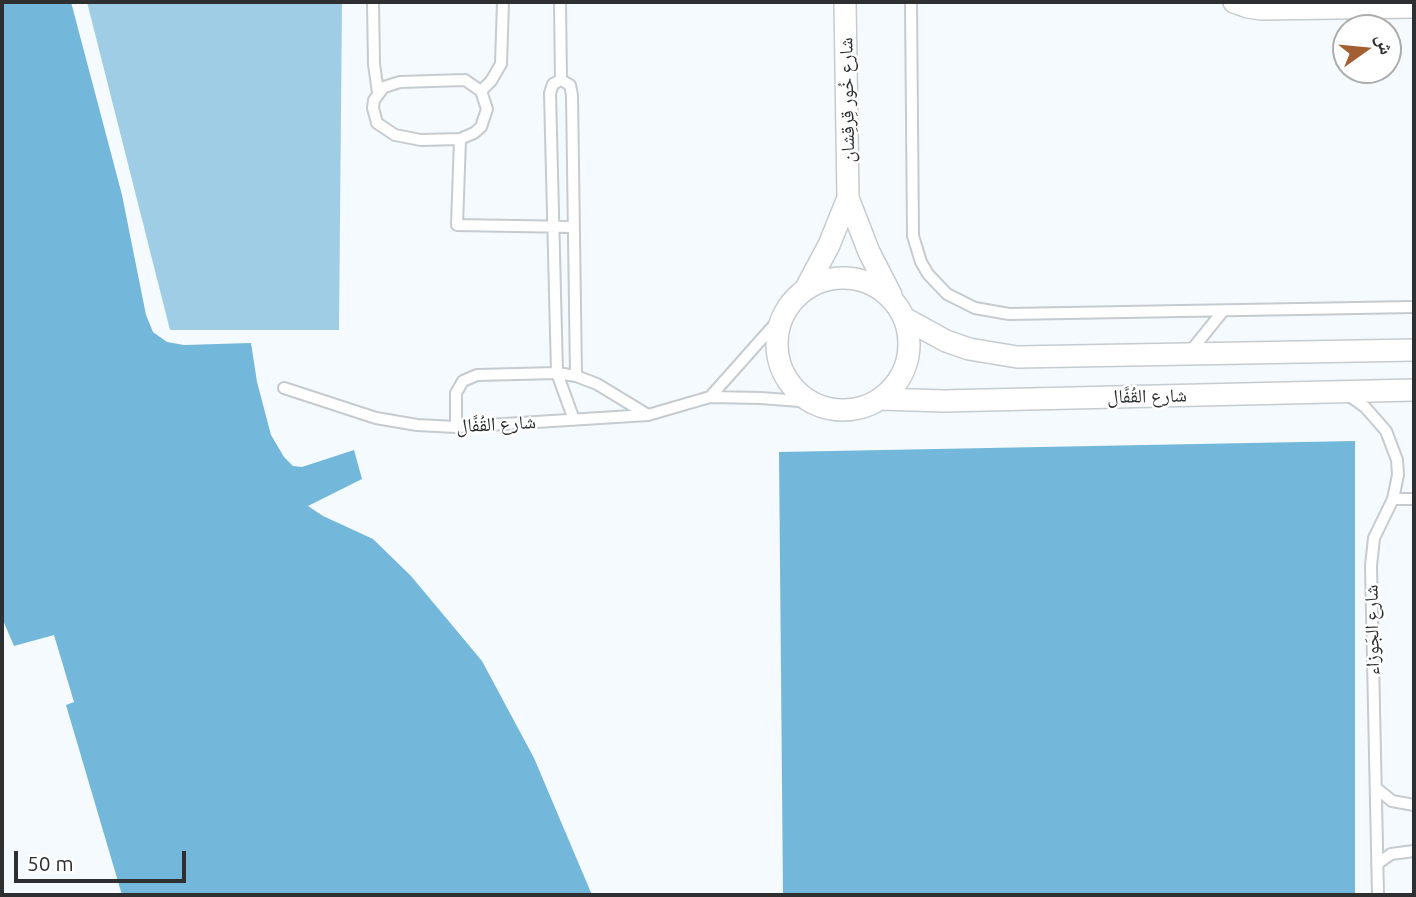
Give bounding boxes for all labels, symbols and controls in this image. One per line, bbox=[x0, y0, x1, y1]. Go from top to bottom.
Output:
north arrow bbox=[1332, 14, 1402, 84]
text: ش bbox=[1372, 31, 1399, 57]
street label: شارع خُور قِرقِشان bbox=[835, 37, 859, 163]
street label: شارع القُفَّال bbox=[1107, 384, 1187, 408]
street label: شارع القُفَّال bbox=[456, 411, 536, 437]
street label: شارع الجَوزاء bbox=[1360, 584, 1384, 676]
scale bar bbox=[18, 838, 189, 882]
text: 50 m bbox=[27, 851, 74, 875]

